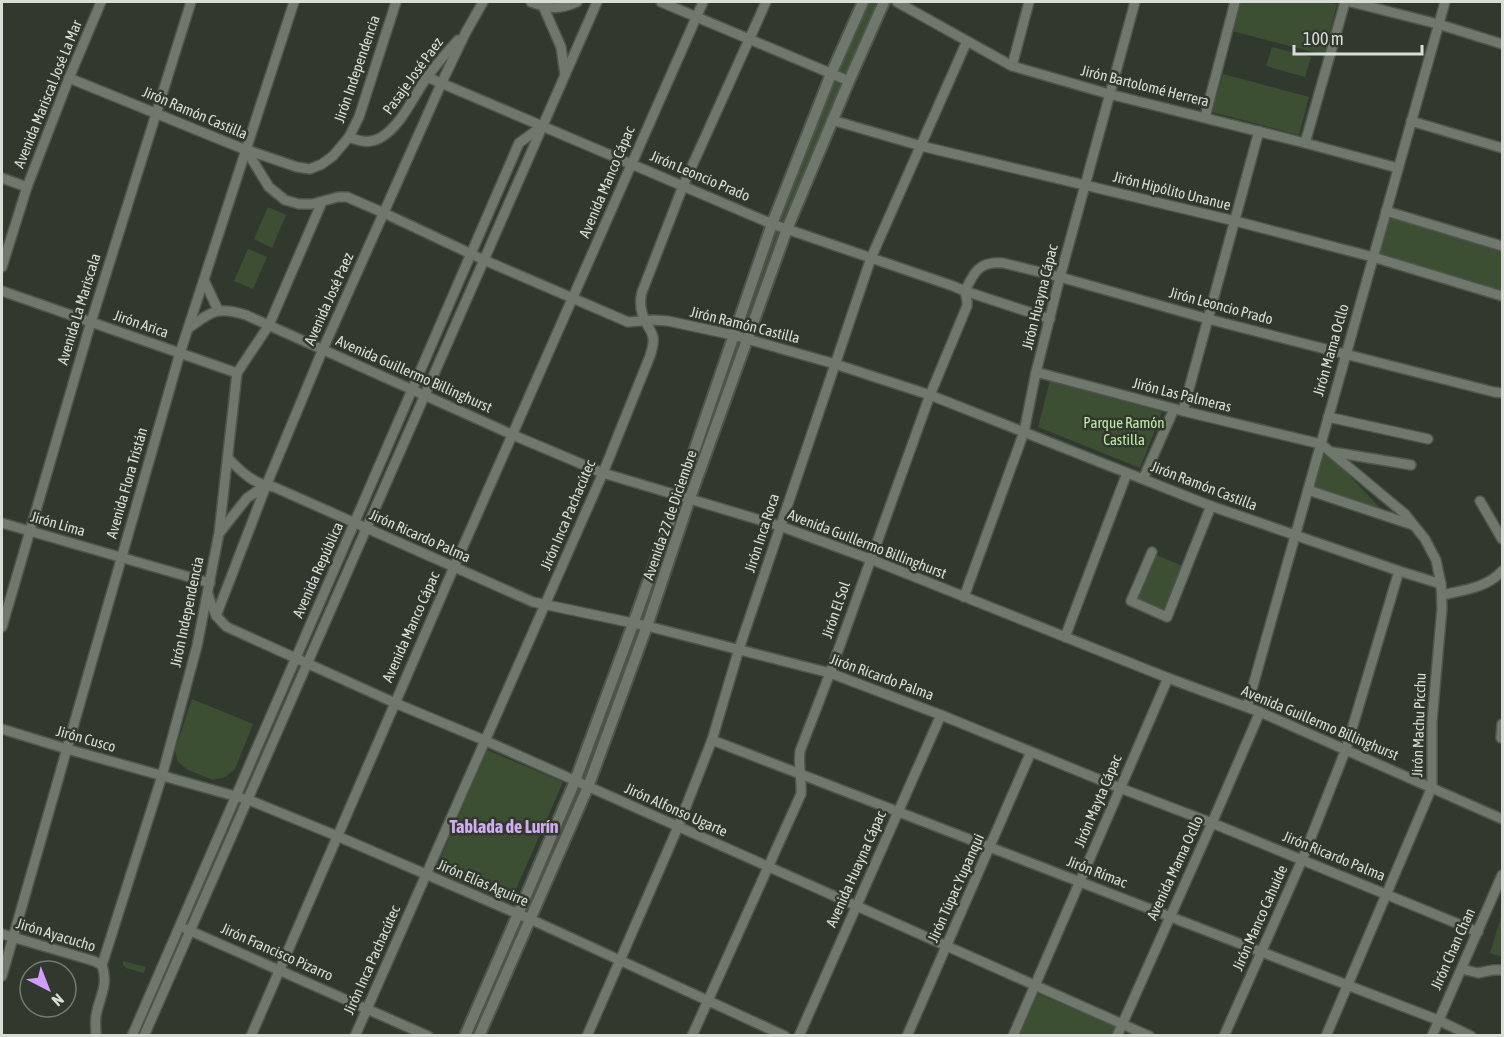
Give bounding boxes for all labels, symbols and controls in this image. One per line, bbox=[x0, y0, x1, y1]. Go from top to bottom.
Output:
street label: Jirón Independencia bbox=[330, 13, 383, 125]
street label: Avenida Mariscal José La Mar bbox=[10, 17, 85, 170]
scale bar bbox=[1294, 18, 1422, 56]
text: 100 m bbox=[1303, 28, 1344, 49]
street label: Pasaje José Paez bbox=[379, 33, 447, 117]
street label: Jirón Bartolomé Herrera bbox=[1079, 61, 1211, 110]
street label: Jirón Ramón Castilla bbox=[140, 83, 250, 142]
street label: Avenida Manco Cápac bbox=[575, 123, 638, 240]
street label: Jirón Leoncio Prado bbox=[648, 147, 753, 204]
street label: Jirón Hipólito Unanue bbox=[1112, 168, 1233, 213]
street label: Jirón Huayna Cápac bbox=[1018, 242, 1061, 351]
street label: Avenida José Paez bbox=[301, 249, 357, 348]
street label: Avenida La Mariscala bbox=[53, 251, 104, 367]
street label: Jirón Leoncio Prado bbox=[1167, 284, 1275, 328]
street label: Jirón Mama Ocllo bbox=[1309, 302, 1352, 398]
street label: Jirón Ramón Castilla bbox=[689, 303, 802, 346]
street label: Jirón Arica bbox=[112, 306, 171, 341]
street label: Avenida Guillermo Billinghurst bbox=[334, 331, 495, 416]
street label: Jirón Las Palmeras bbox=[1131, 374, 1233, 415]
park label: Parque Ramón Castilla bbox=[1083, 414, 1165, 448]
street label: Avenida Flora Tristán bbox=[103, 425, 150, 540]
street label: Avenida 27 de Diciembre bbox=[639, 448, 700, 582]
street label: Jirón Inca Pachacútec bbox=[537, 457, 599, 572]
street label: Jirón Ramón Castilla bbox=[1149, 457, 1260, 514]
street label: Jirón Inca Roca bbox=[741, 491, 782, 574]
street label: Avenida Guillermo Billinghurst bbox=[785, 505, 949, 582]
street label: Jirón Ricardo Palma bbox=[367, 506, 473, 565]
street label: Jirón Lima bbox=[29, 508, 87, 539]
street label: Avenida República bbox=[289, 519, 346, 620]
street label: Jirón Independencia bbox=[167, 555, 207, 669]
street label: Avenida Manco Cápac bbox=[379, 568, 443, 685]
street label: Jirón El Sol bbox=[818, 579, 853, 640]
street label: Jirón Ricardo Palma bbox=[828, 650, 936, 703]
street label: Jirón Machu Picchu bbox=[1408, 673, 1429, 777]
street label: Avenida Guillermo Billinghurst bbox=[1239, 682, 1401, 763]
street label: Jirón Cusco bbox=[54, 722, 118, 755]
street label: Jirón Mayta Cápac bbox=[1070, 752, 1125, 850]
street label: Jirón Alfonso Ugarte bbox=[622, 779, 730, 840]
street label: Avenida Huayna Cápac bbox=[822, 807, 889, 930]
street label: Avenida Mama Ocllo bbox=[1143, 813, 1206, 923]
district label: Tablada de Lurín bbox=[449, 816, 559, 837]
street label: Jirón Ricardo Palma bbox=[1280, 827, 1388, 884]
street label: Jirón Túpac Yupanqui bbox=[924, 831, 987, 945]
street label: Jirón Rímac bbox=[1065, 852, 1130, 891]
street label: Jirón Elías Aguirre bbox=[435, 856, 531, 909]
street label: Jirón Manco Cahuide bbox=[1229, 862, 1290, 973]
street label: Jirón Inca Pachacútec bbox=[340, 902, 403, 1017]
street label: Jirón Chan Chan bbox=[1427, 905, 1478, 992]
street label: Jirón Ayacucho bbox=[14, 914, 98, 955]
street label: Jirón Francisco Pizarro bbox=[219, 919, 336, 984]
north arrow bbox=[18, 959, 78, 1019]
text: N bbox=[49, 990, 68, 1010]

